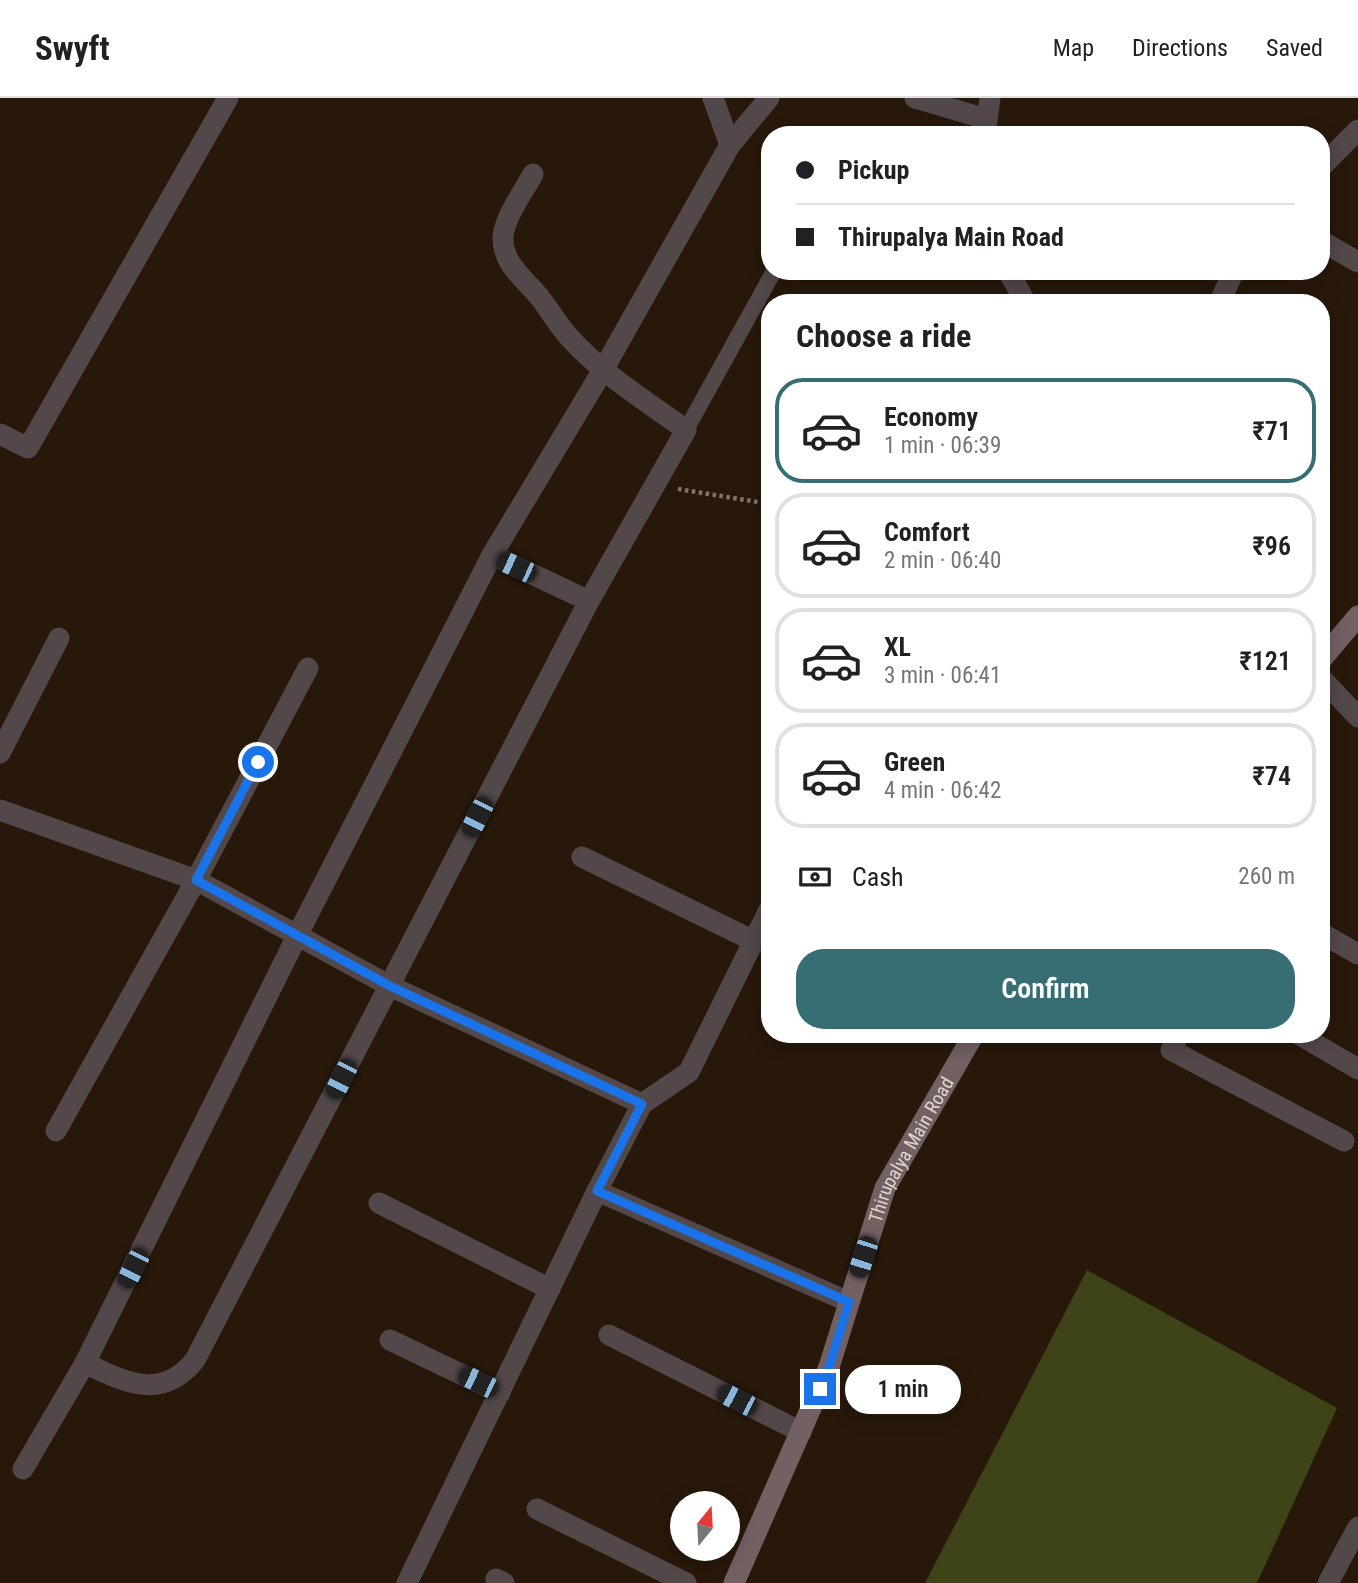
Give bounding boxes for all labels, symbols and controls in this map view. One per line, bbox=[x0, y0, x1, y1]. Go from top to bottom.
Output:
text: Swyft bbox=[35, 29, 110, 68]
text: Map bbox=[1053, 34, 1094, 62]
text: Directions bbox=[1132, 34, 1228, 62]
text: Saved bbox=[1266, 34, 1323, 62]
text: Pickup bbox=[838, 155, 909, 185]
text: Thirupalya Main Road bbox=[838, 222, 1064, 252]
text: Choose a ride bbox=[796, 317, 971, 355]
icon: car bbox=[800, 399, 863, 462]
text: Economy bbox=[884, 402, 978, 432]
text: ₹71 bbox=[1253, 416, 1291, 446]
text: 1 min · 06:39 bbox=[884, 432, 1001, 459]
icon: car bbox=[800, 514, 863, 577]
text: Comfort bbox=[884, 517, 970, 547]
text: ₹96 bbox=[1253, 531, 1291, 561]
text: 2 min · 06:40 bbox=[884, 547, 1001, 574]
car bbox=[493, 549, 540, 585]
icon: car bbox=[800, 629, 863, 692]
text: XL bbox=[884, 632, 911, 662]
text: ₹121 bbox=[1240, 646, 1291, 676]
text: 3 min · 06:41 bbox=[884, 662, 1001, 689]
icon: car bbox=[800, 744, 863, 807]
route start bbox=[242, 746, 274, 778]
text: Green bbox=[884, 747, 945, 777]
text: ₹74 bbox=[1253, 761, 1291, 791]
text: 4 min · 06:42 bbox=[884, 777, 1001, 804]
car bbox=[459, 794, 496, 840]
icon: cash bbox=[796, 858, 834, 896]
text: Cash bbox=[852, 862, 904, 892]
text: 260 m bbox=[1238, 863, 1295, 890]
button: Confirm bbox=[796, 949, 1295, 1029]
car bbox=[323, 1056, 360, 1102]
street label: Thirupalya Main Road bbox=[864, 1073, 959, 1226]
car bbox=[847, 1234, 880, 1280]
car bbox=[115, 1245, 152, 1291]
car bbox=[455, 1363, 502, 1401]
callout: 1 min bbox=[844, 1364, 960, 1414]
route end bbox=[804, 1373, 836, 1405]
text: 1 min bbox=[878, 1376, 928, 1403]
car bbox=[714, 1381, 761, 1419]
north arrow bbox=[670, 1491, 740, 1561]
map controls bbox=[670, 1491, 740, 1561]

